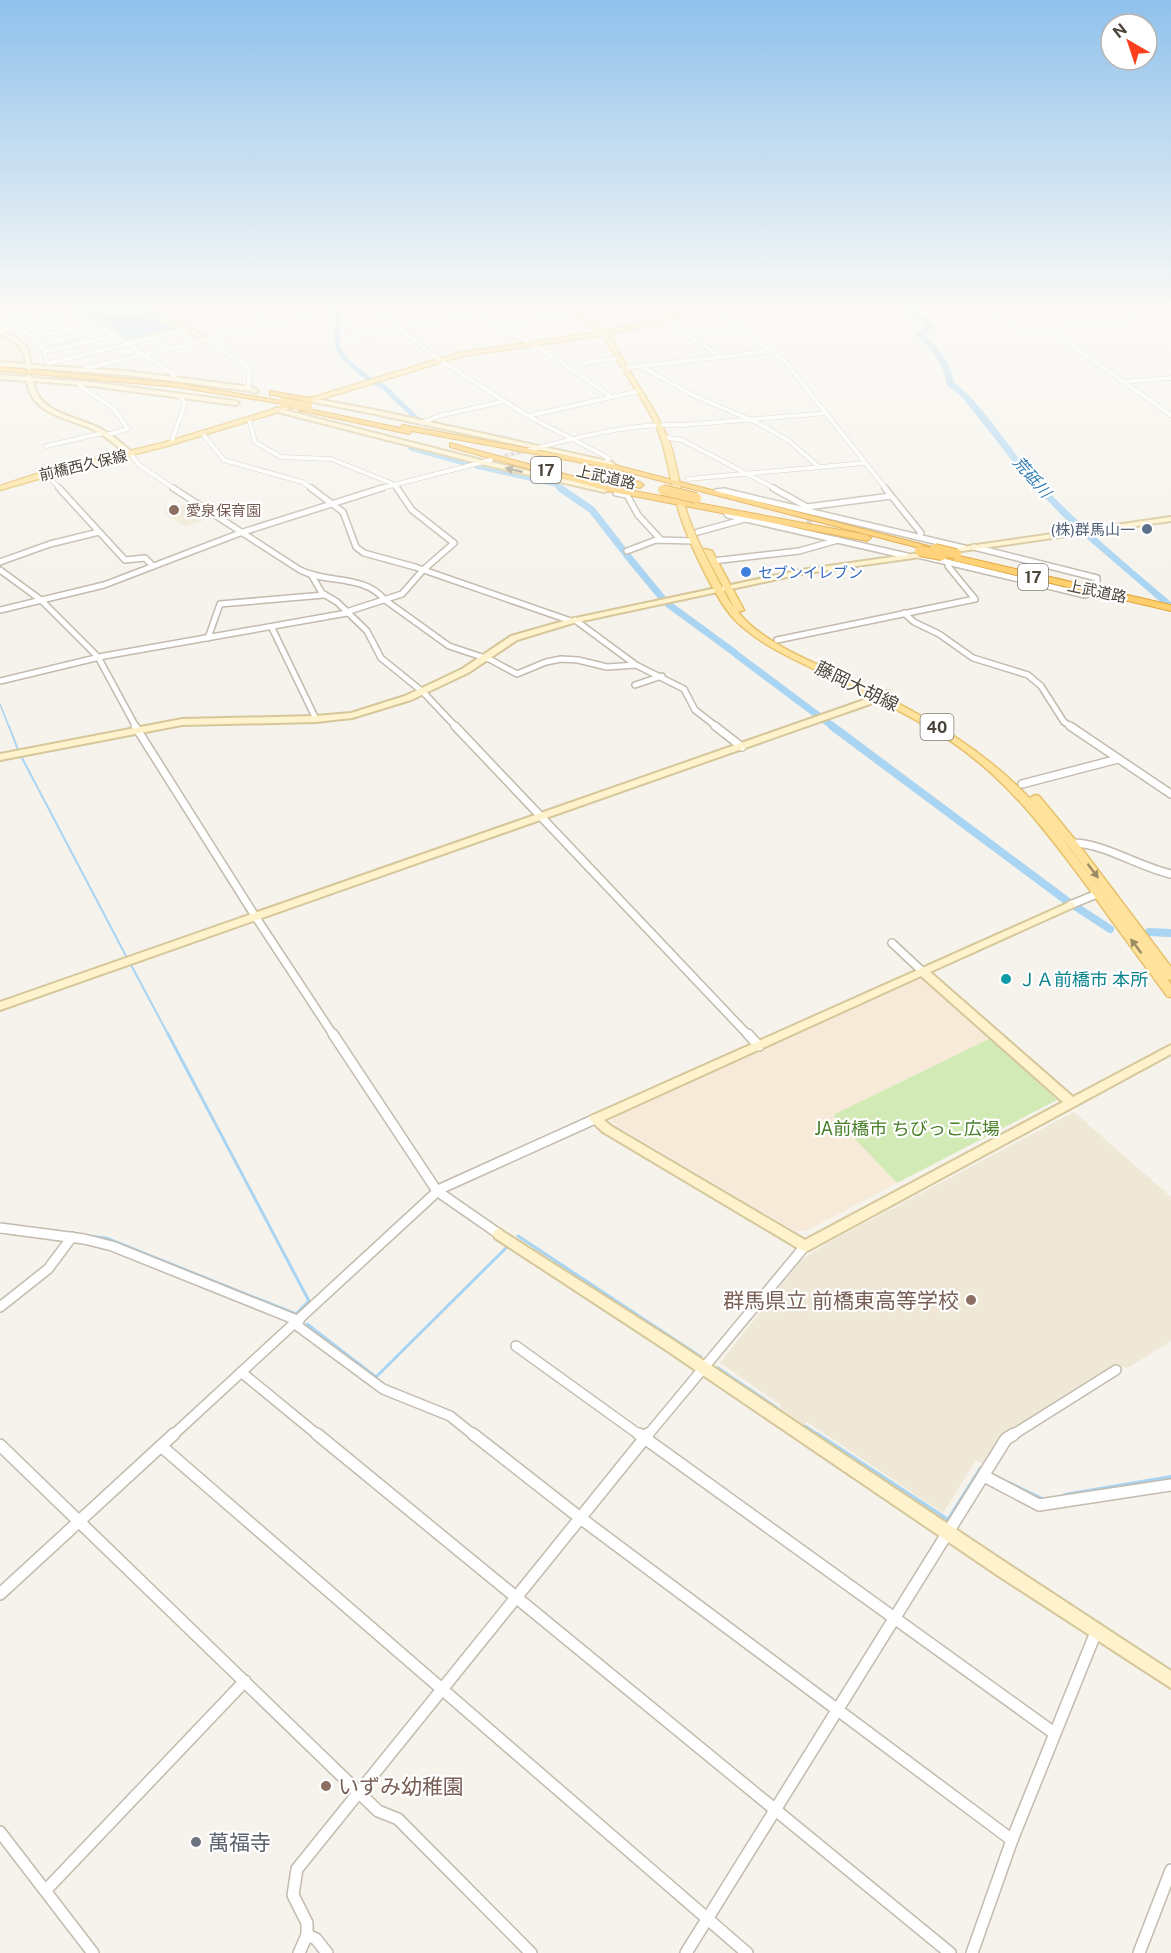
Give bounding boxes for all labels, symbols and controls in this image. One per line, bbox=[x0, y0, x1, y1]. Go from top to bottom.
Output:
north arrow bbox=[1099, 12, 1159, 72]
text: N bbox=[1109, 19, 1131, 42]
street label: 前橋西久保線 bbox=[37, 447, 129, 483]
water label: 荒砥川 bbox=[1009, 453, 1056, 503]
road number: 17 bbox=[531, 457, 561, 483]
street label: 上武道路 bbox=[575, 462, 637, 492]
one-way arrow bbox=[504, 465, 523, 474]
place label: 愛泉保育園 bbox=[186, 502, 261, 519]
marker: 愛泉保育園 bbox=[167, 503, 181, 517]
place label: (株)群馬山一 bbox=[1051, 521, 1135, 538]
marker: (株)群馬山一 bbox=[1140, 522, 1154, 536]
place label: セブンイレブン bbox=[758, 564, 863, 581]
road number: 17 bbox=[1018, 564, 1048, 590]
marker: セブンイレブン bbox=[739, 565, 753, 579]
street label: 上武道路 bbox=[1066, 576, 1128, 606]
street label: 藤岡大胡線 bbox=[812, 657, 902, 715]
road number: 40 bbox=[920, 714, 954, 740]
one-way arrow bbox=[1087, 864, 1099, 879]
one-way arrow bbox=[1130, 939, 1142, 955]
place label: ＪＡ前橋市 本所 bbox=[1018, 969, 1148, 990]
marker: ＪＡ前橋市 本所 bbox=[999, 972, 1013, 986]
park label: JA前橋市 ちびっこ広場 bbox=[814, 1118, 1000, 1139]
place label: 群馬県立 前橋東高等学校 bbox=[723, 1288, 959, 1313]
marker: 群馬県立 前橋東高等学校 bbox=[964, 1293, 978, 1307]
place label: いずみ幼稚園 bbox=[338, 1774, 464, 1799]
marker: いずみ幼稚園 bbox=[319, 1779, 333, 1793]
place label: 萬福寺 bbox=[208, 1830, 271, 1855]
marker: 萬福寺 bbox=[189, 1835, 203, 1849]

